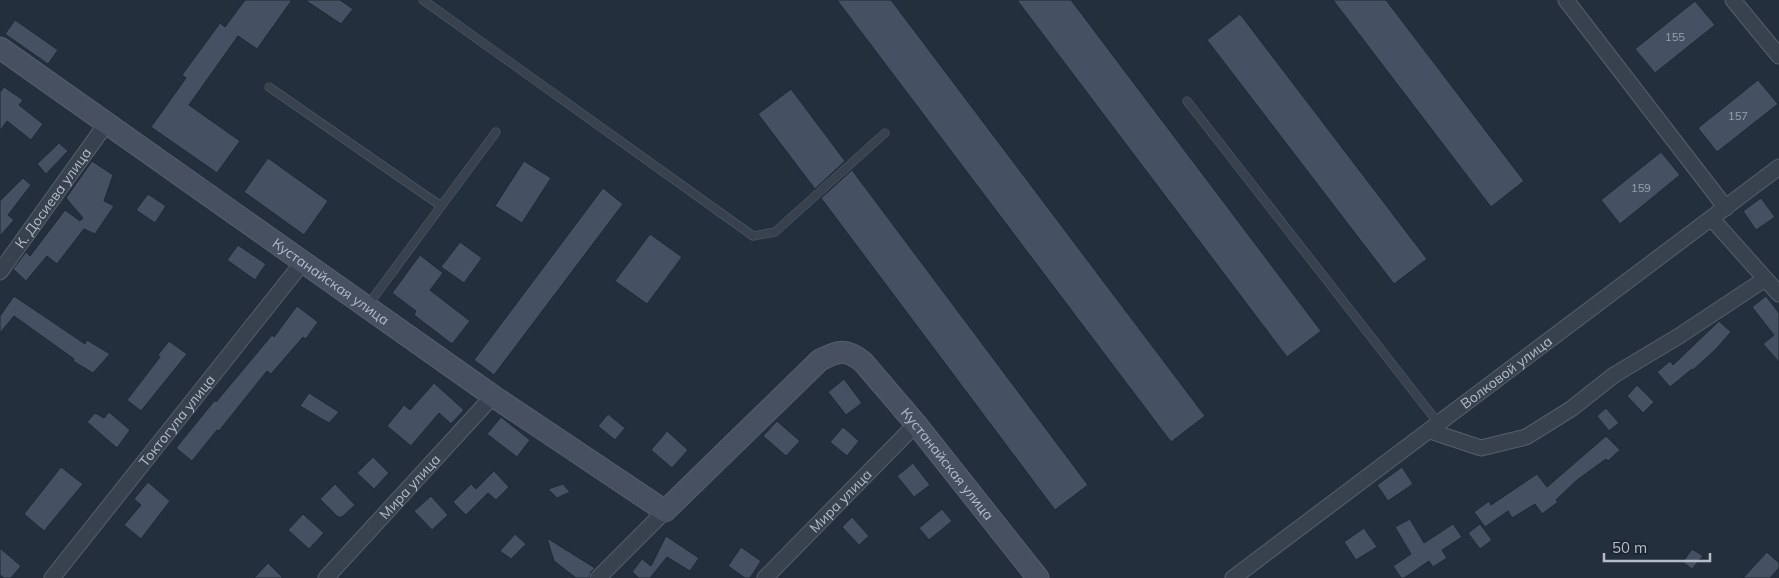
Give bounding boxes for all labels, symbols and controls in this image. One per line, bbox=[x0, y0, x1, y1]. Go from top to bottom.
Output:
house number: 155 bbox=[1665, 30, 1685, 44]
house number: 157 bbox=[1728, 109, 1748, 123]
street label: К. Досиева улица bbox=[11, 144, 95, 252]
house number: 159 bbox=[1631, 181, 1651, 195]
street label: Кустанайская улица bbox=[269, 234, 393, 329]
street label: Волковой улица bbox=[1457, 332, 1556, 413]
street label: Токтогула улица bbox=[135, 371, 219, 470]
street label: Кустанайская улица bbox=[897, 404, 998, 524]
street label: Мира улица bbox=[376, 450, 444, 523]
street label: Мира улица bbox=[806, 465, 876, 536]
scale bar bbox=[1604, 530, 1710, 562]
text: 50 m bbox=[1612, 538, 1647, 557]

